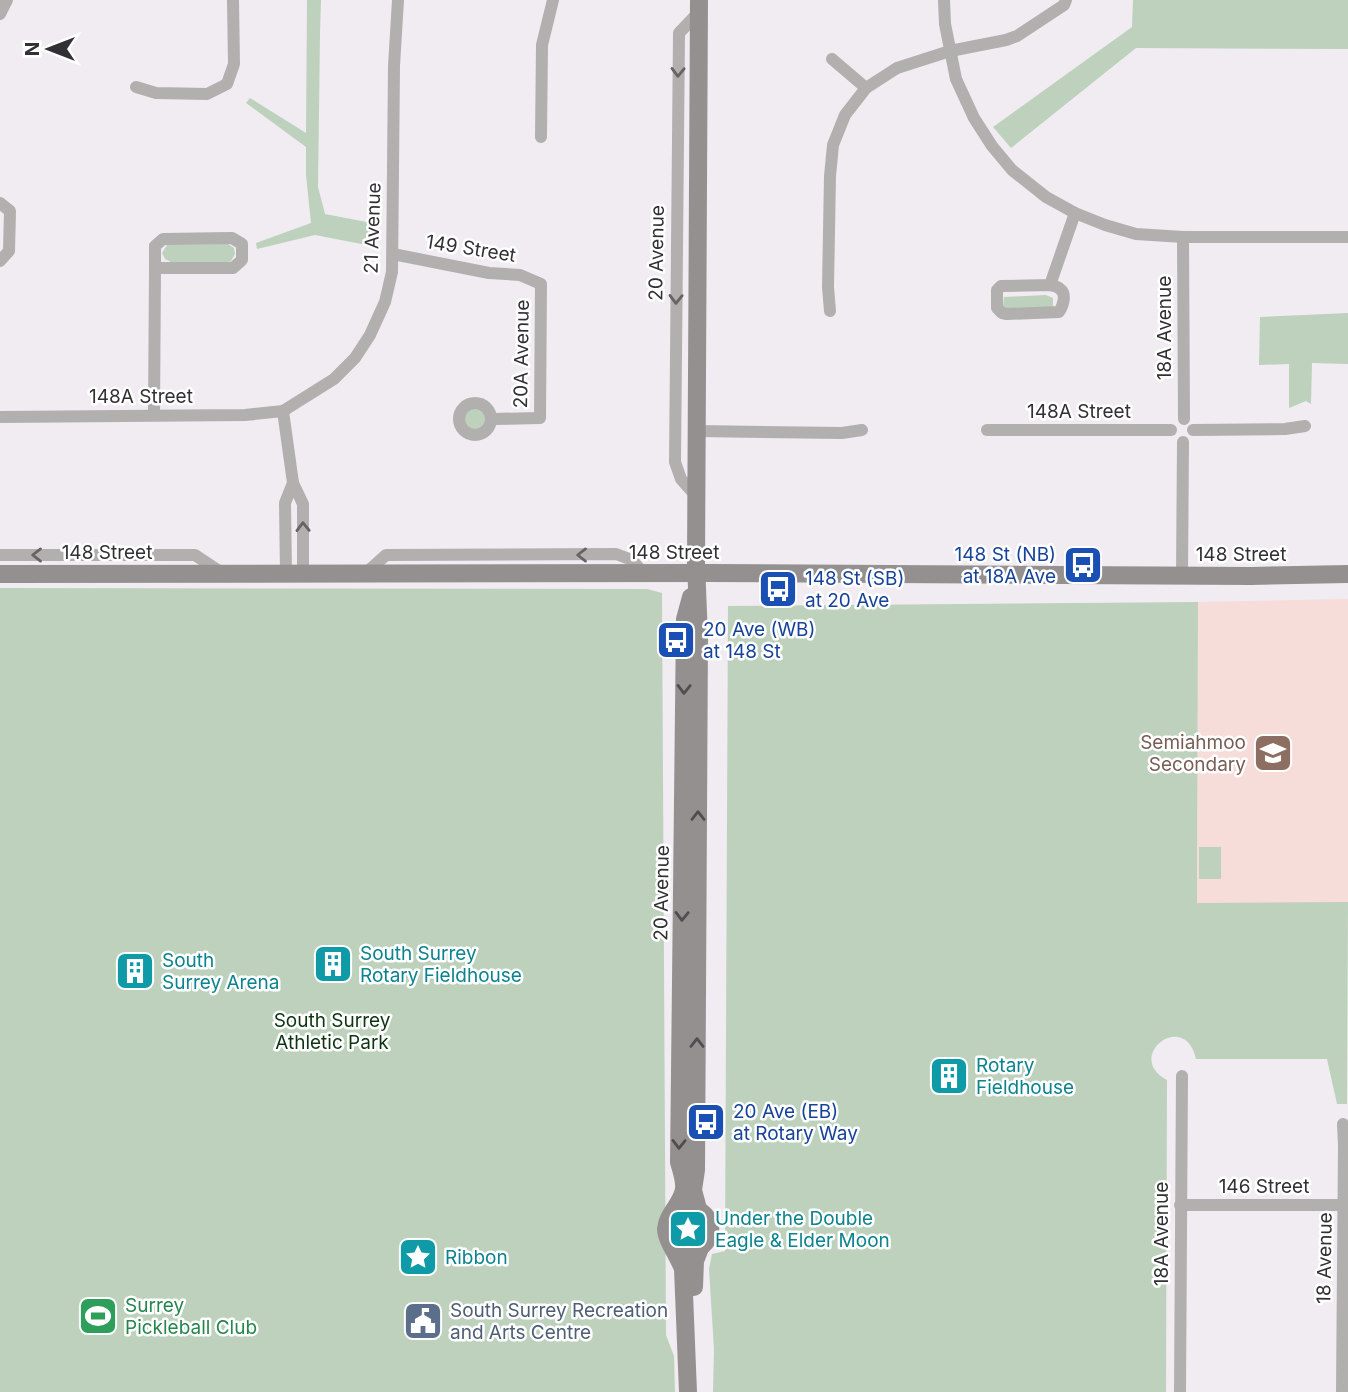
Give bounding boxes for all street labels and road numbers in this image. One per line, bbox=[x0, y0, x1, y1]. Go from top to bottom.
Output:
street label: 21 Avenue bbox=[359, 182, 386, 274]
street label: 20 Avenue bbox=[644, 205, 669, 301]
street label: 149 Street bbox=[424, 230, 518, 267]
street label: 18A Avenue bbox=[1153, 276, 1176, 380]
street label: 20A Avenue bbox=[509, 299, 534, 409]
street label: 148A Street bbox=[89, 385, 193, 408]
street label: 148A Street bbox=[1027, 400, 1131, 423]
street label: 148 Street bbox=[62, 541, 152, 564]
street label: 148 Street bbox=[629, 541, 719, 564]
street label: 148 Street bbox=[1196, 543, 1286, 566]
street label: 20 Avenue bbox=[649, 845, 674, 941]
street label: 146 Street bbox=[1219, 1175, 1309, 1198]
street label: 18A Avenue bbox=[1150, 1182, 1173, 1286]
street label: 18 Avenue bbox=[1312, 1212, 1337, 1304]

